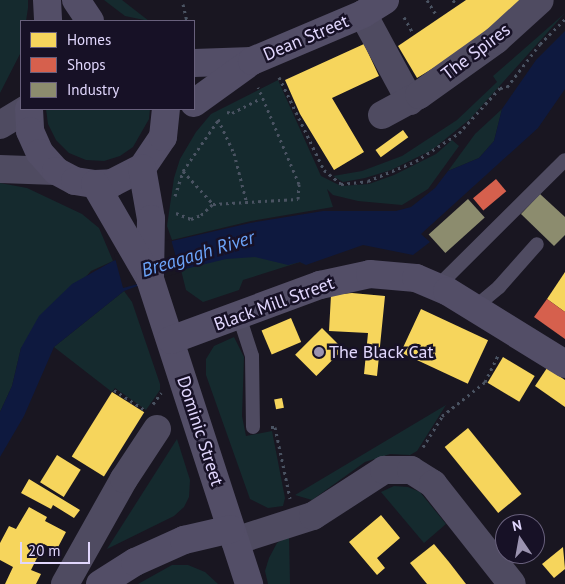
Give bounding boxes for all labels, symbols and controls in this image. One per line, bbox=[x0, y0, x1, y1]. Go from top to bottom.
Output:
street label: Dean Street bbox=[260, 10, 352, 66]
street label: The Spires bbox=[437, 19, 515, 85]
legend bbox=[20, 20, 195, 110]
text: Homes bbox=[67, 30, 111, 49]
text: Shops bbox=[67, 55, 106, 74]
text: Industry bbox=[67, 80, 119, 99]
water label: Breagagh River bbox=[139, 226, 257, 282]
street label: Black Mill Street bbox=[211, 272, 337, 336]
place label: The Black Cat bbox=[329, 341, 434, 363]
marker: The Black Cat bbox=[313, 346, 325, 358]
street label: Dominic Street bbox=[172, 373, 228, 489]
north arrow bbox=[495, 514, 545, 564]
text: N bbox=[511, 516, 523, 535]
scale bar bbox=[22, 532, 92, 564]
text: 20 m bbox=[28, 541, 61, 560]

